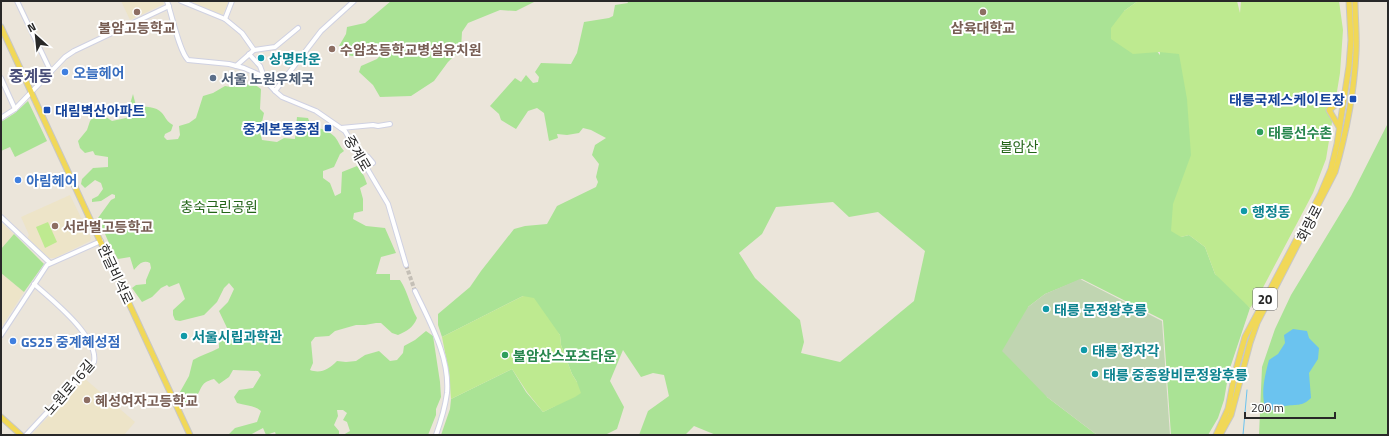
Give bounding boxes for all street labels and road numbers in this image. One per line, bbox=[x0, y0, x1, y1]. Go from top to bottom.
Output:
street label: 중계로 bbox=[339, 131, 377, 175]
street label: 화랑로 bbox=[1291, 201, 1327, 245]
street label: 한글비석로 bbox=[93, 240, 139, 308]
road number: 20 bbox=[1253, 288, 1277, 310]
street label: 노원로16길 bbox=[39, 355, 99, 419]

